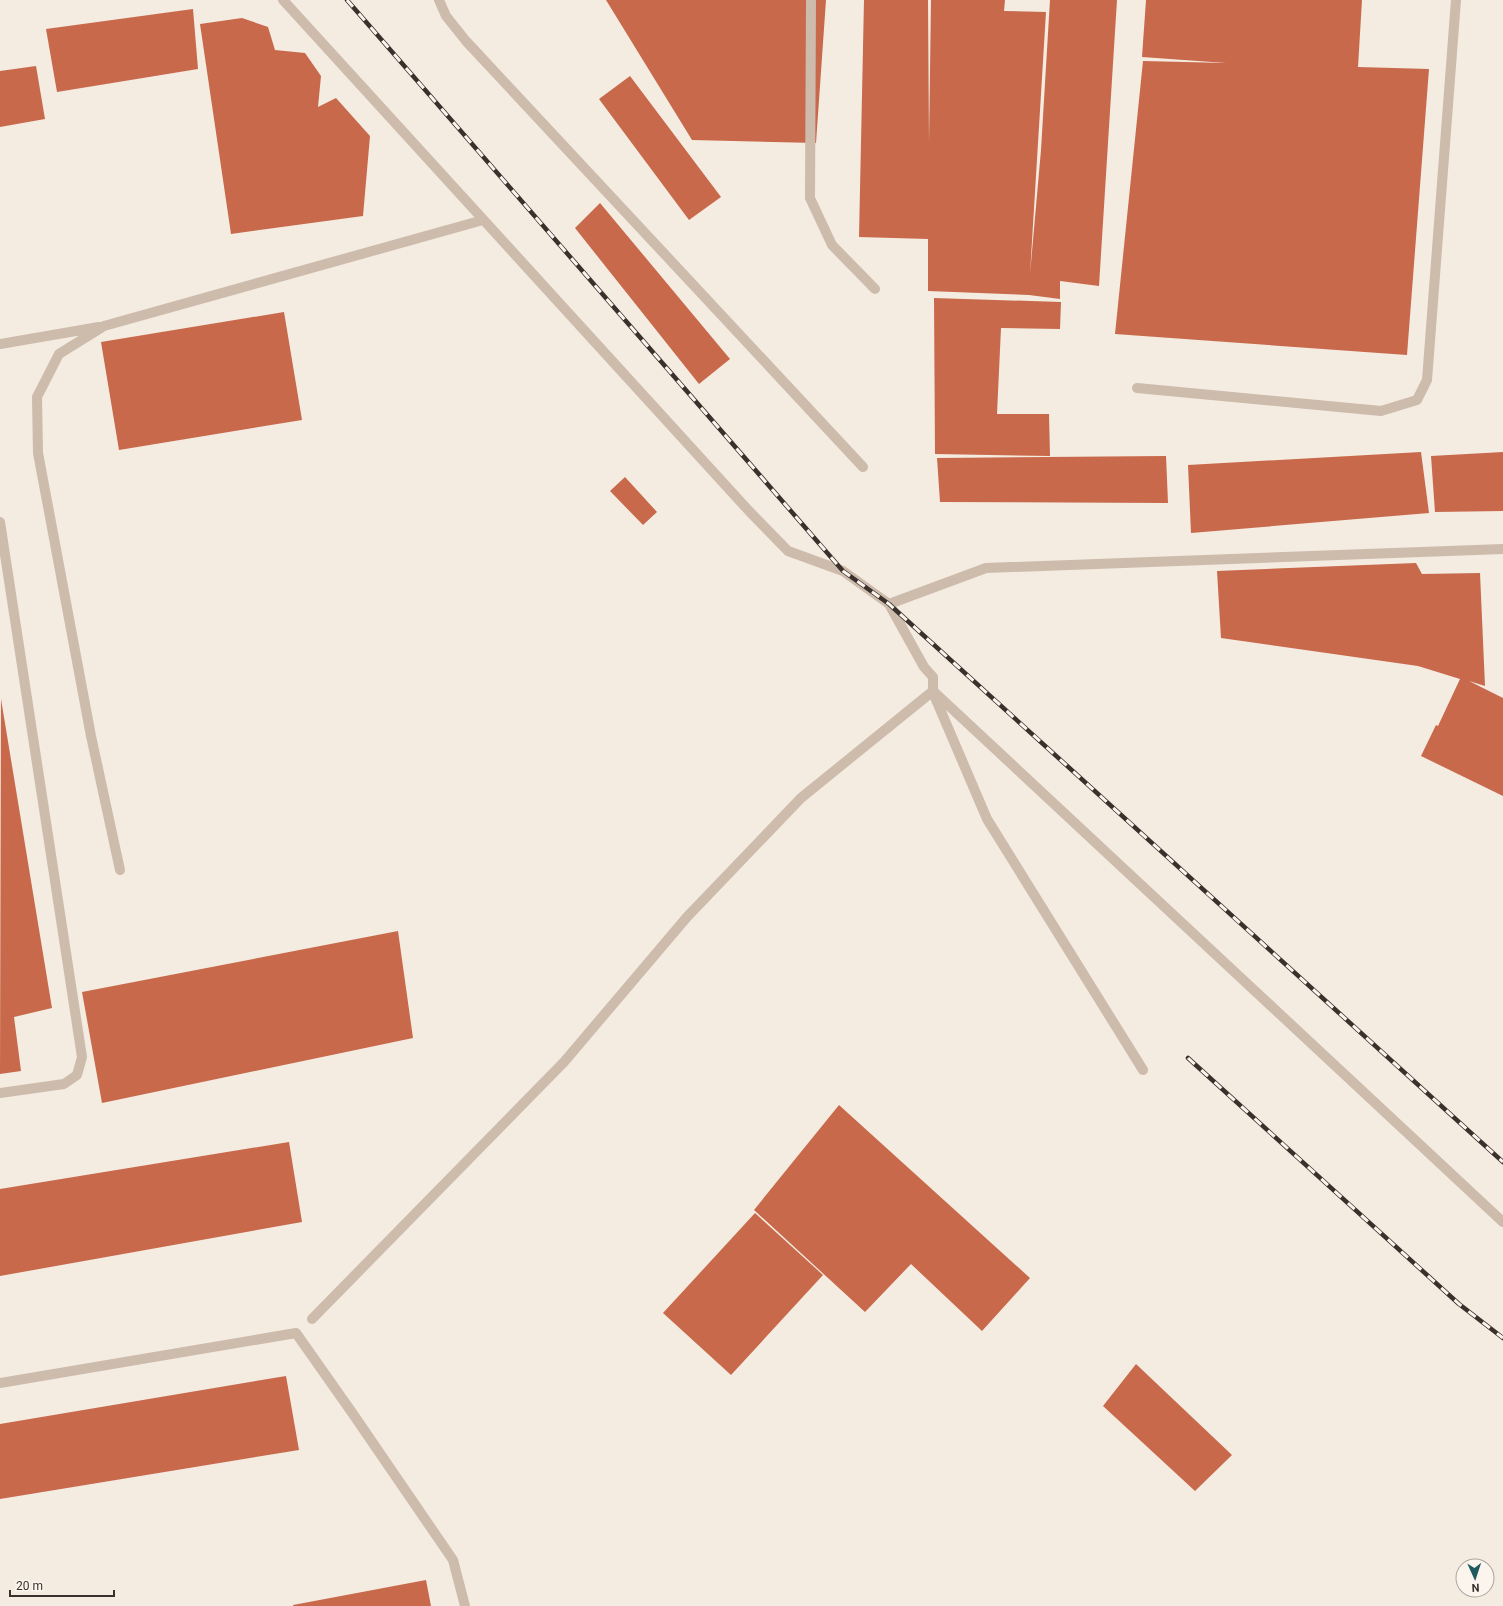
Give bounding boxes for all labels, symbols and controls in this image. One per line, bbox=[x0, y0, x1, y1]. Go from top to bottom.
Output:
north arrow bbox=[1455, 1558, 1495, 1598]
scale bar bbox=[10, 1572, 114, 1598]
text: 20 m bbox=[16, 1579, 43, 1593]
text: N bbox=[1471, 1581, 1480, 1594]

